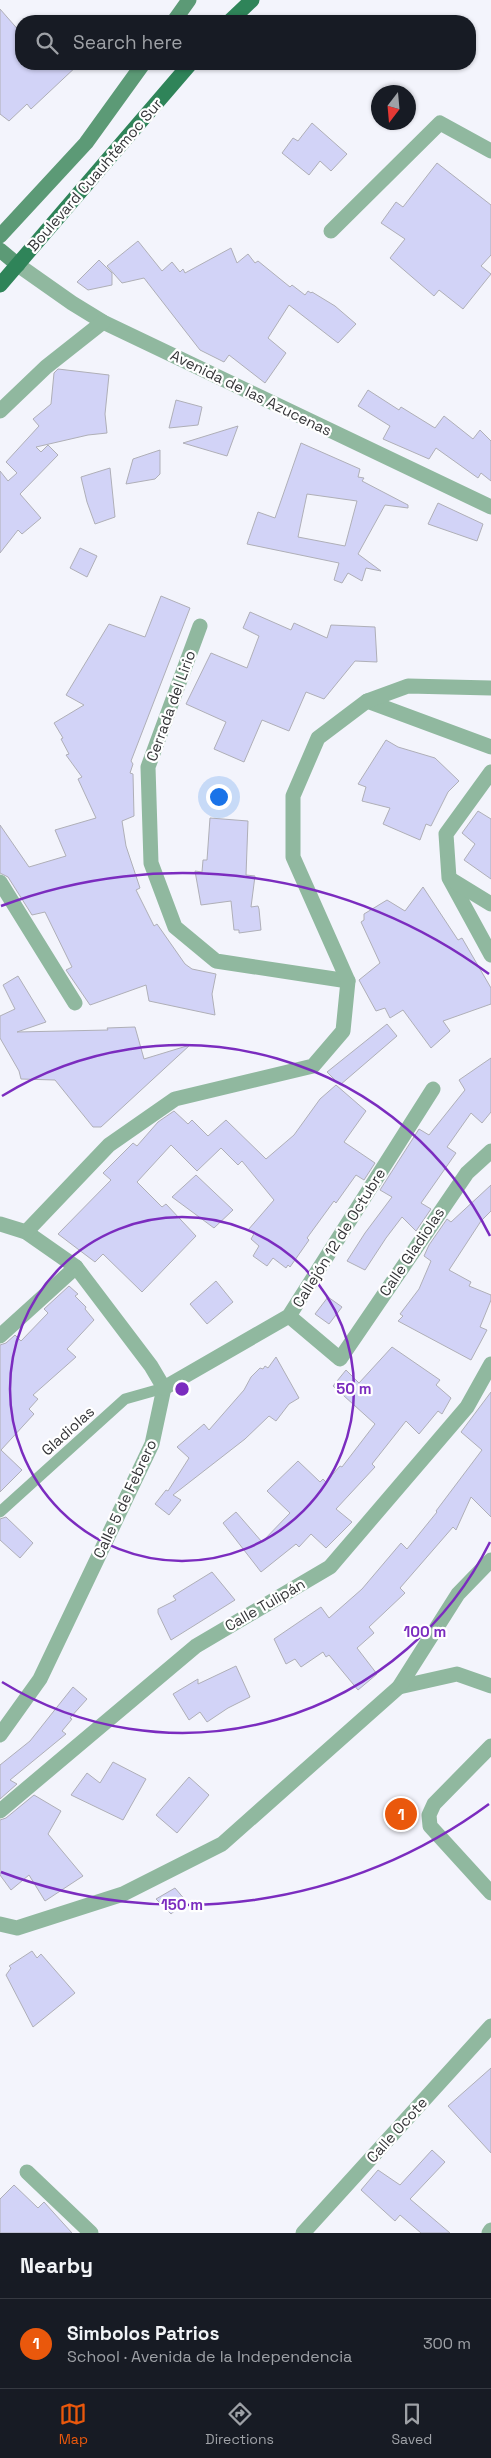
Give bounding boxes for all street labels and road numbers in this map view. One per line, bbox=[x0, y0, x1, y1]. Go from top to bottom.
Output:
street label: Boulevard Cuauhtémoc Sur bbox=[23, 94, 166, 255]
street label: Avenida de las Azucenas bbox=[168, 345, 335, 440]
street label: Cerrada del Lirio bbox=[142, 648, 199, 764]
street label: Callejón 12 de Octubre bbox=[288, 1164, 389, 1311]
street label: Calle Gladiolas bbox=[375, 1204, 448, 1300]
street label: Gladiolas bbox=[37, 1402, 98, 1459]
street label: Calle 5 de Febrero bbox=[89, 1436, 160, 1561]
street label: Calle Tulipán bbox=[221, 1574, 308, 1635]
street label: Calle Ocote bbox=[362, 2093, 431, 2166]

